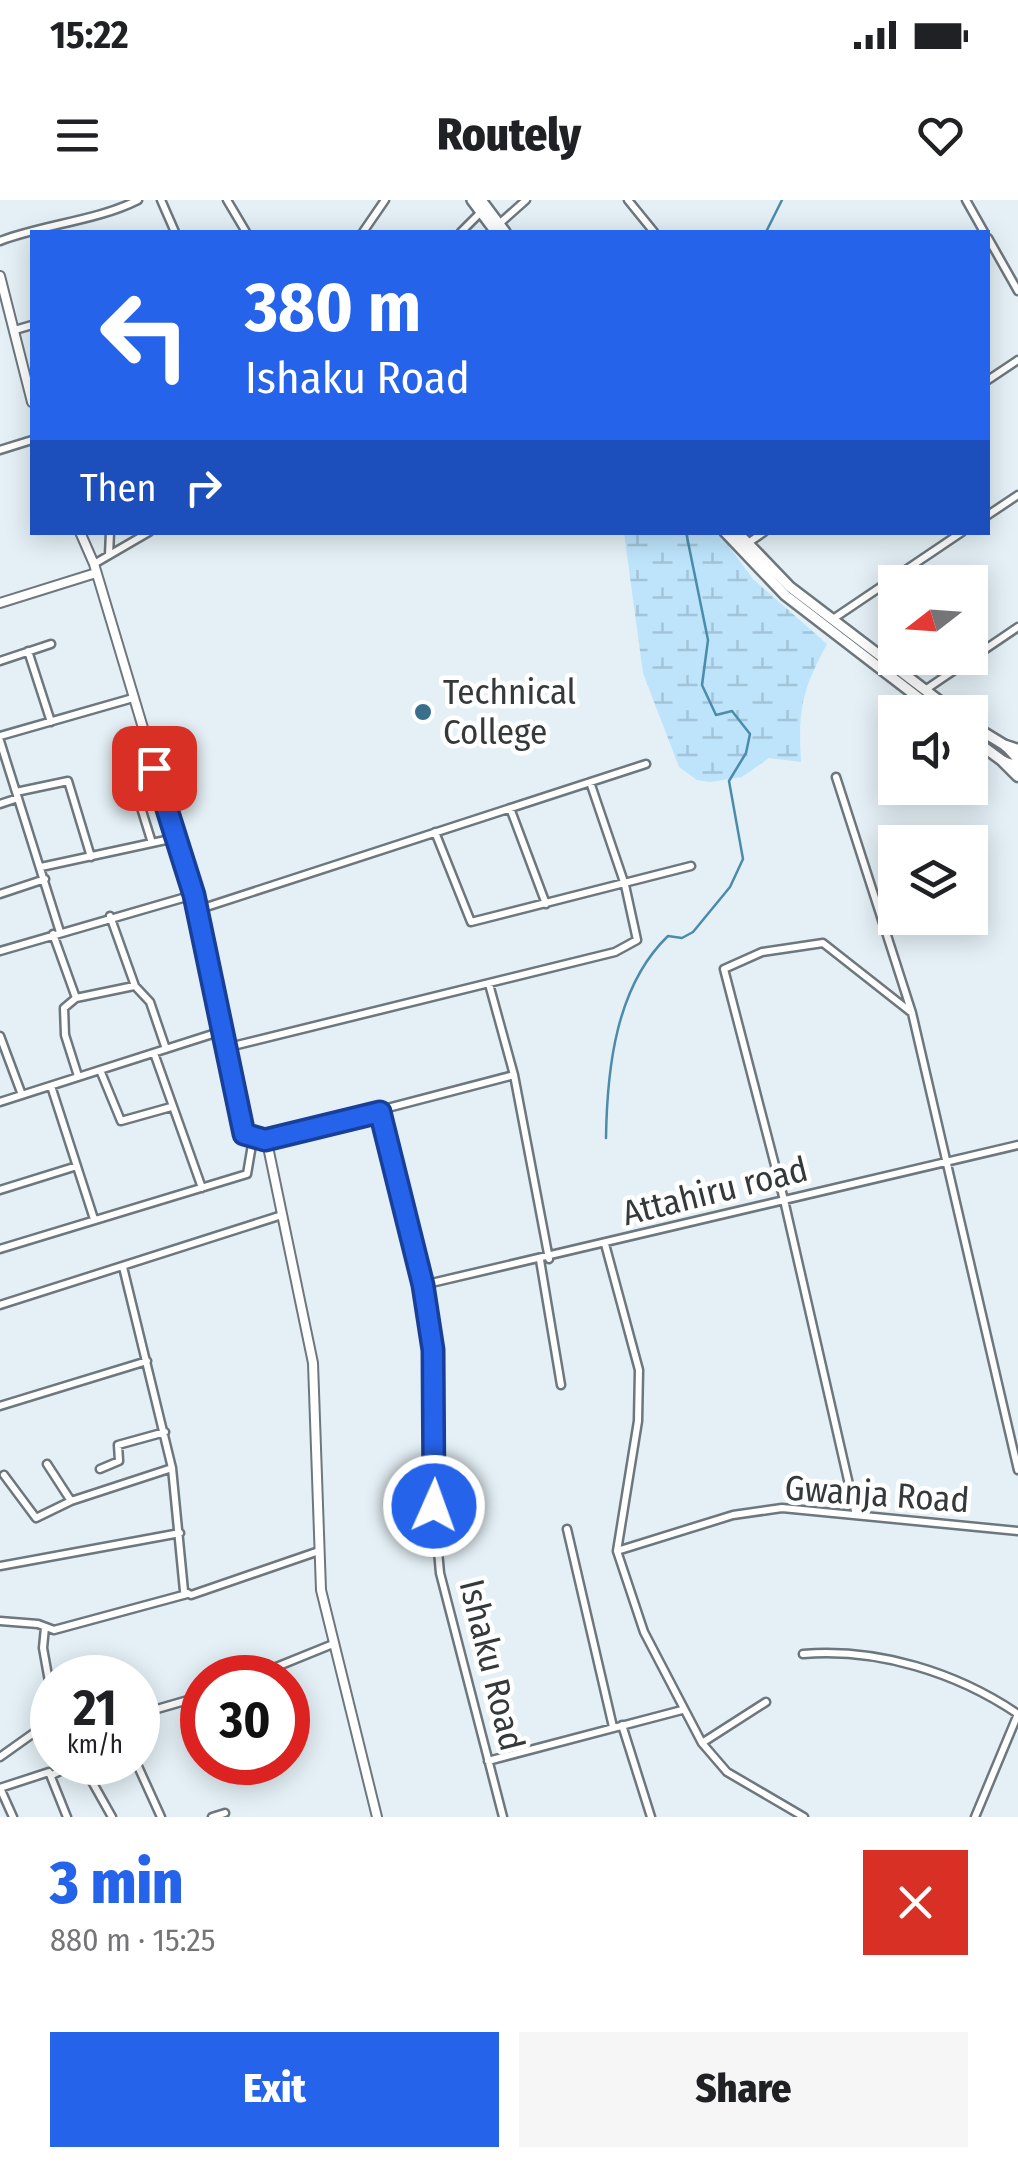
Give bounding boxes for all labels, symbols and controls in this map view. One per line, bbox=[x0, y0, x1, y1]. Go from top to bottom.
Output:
text: 15:22 bbox=[50, 12, 129, 58]
icon: menu bbox=[50, 108, 105, 163]
text: Routely bbox=[437, 108, 581, 162]
icon: heart bbox=[913, 108, 968, 163]
text: 380 m bbox=[245, 266, 421, 350]
icon: left bbox=[80, 270, 210, 400]
text: Ishaku Road bbox=[245, 351, 470, 405]
icon: right bbox=[176, 460, 231, 515]
text: Then bbox=[80, 465, 156, 511]
north arrow bbox=[878, 565, 988, 675]
map controls bbox=[878, 565, 988, 935]
place label: Technical College bbox=[443, 671, 576, 753]
button: sound bbox=[878, 695, 988, 805]
marker: Technical College bbox=[412, 701, 434, 723]
pin bbox=[112, 726, 197, 811]
icon: arrive bbox=[127, 741, 182, 796]
button: layers bbox=[878, 825, 988, 935]
street label: Attahiru road bbox=[618, 1148, 812, 1234]
position arrow bbox=[382, 1454, 486, 1558]
street label: Gwanja Road bbox=[783, 1467, 971, 1521]
street label: Ishaku Road bbox=[450, 1575, 534, 1755]
speed limit sign: 30 bbox=[180, 1655, 310, 1785]
text: 21 bbox=[73, 1678, 117, 1738]
text: km/h bbox=[67, 1730, 123, 1760]
text: 3 min bbox=[50, 1847, 183, 1919]
button: close bbox=[863, 1850, 968, 1955]
text: 880 m · 15:25 bbox=[50, 1921, 215, 1959]
button: Exit bbox=[50, 2032, 499, 2147]
button: Share bbox=[519, 2032, 968, 2147]

